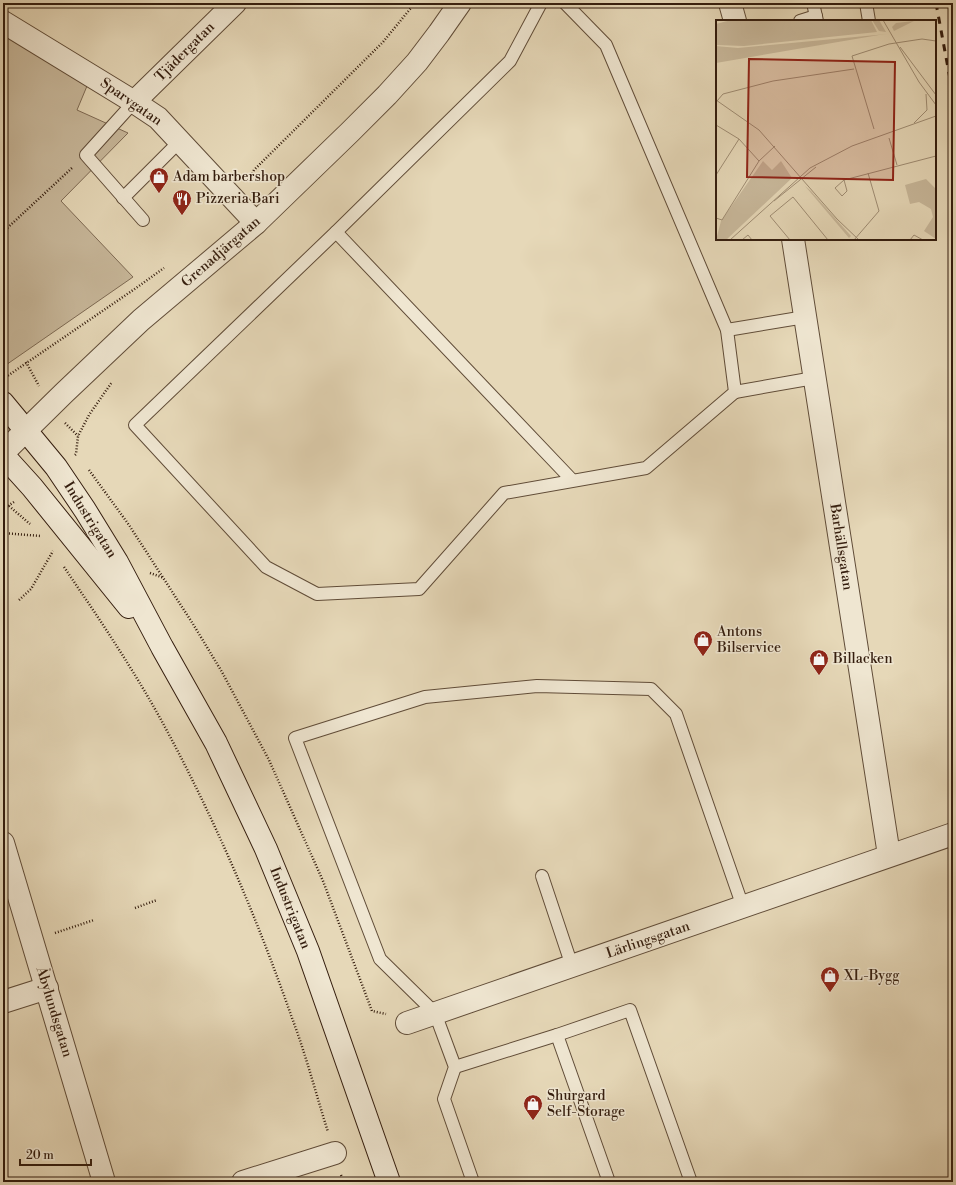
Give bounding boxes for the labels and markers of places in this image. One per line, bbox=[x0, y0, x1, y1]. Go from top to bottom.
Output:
shop icon: Adam barbershop bbox=[148, 166, 170, 194]
place label: Adam barbershop bbox=[172, 168, 285, 186]
restaurant icon: Pizzeria Bari bbox=[171, 188, 193, 216]
place label: Pizzeria Bari bbox=[196, 190, 280, 208]
place label: Antons Bilservice bbox=[716, 623, 781, 657]
shop icon: Antons Bilservice bbox=[692, 629, 714, 657]
shop icon: Billacken bbox=[808, 648, 830, 676]
place label: Billacken bbox=[832, 650, 893, 668]
shop icon: XL-Bygg bbox=[819, 965, 841, 993]
place label: XL-Bygg bbox=[843, 967, 900, 985]
place label: Shurgard Self-Storage bbox=[547, 1087, 625, 1121]
shop icon: Shurgard Self-Storage bbox=[522, 1093, 544, 1121]

